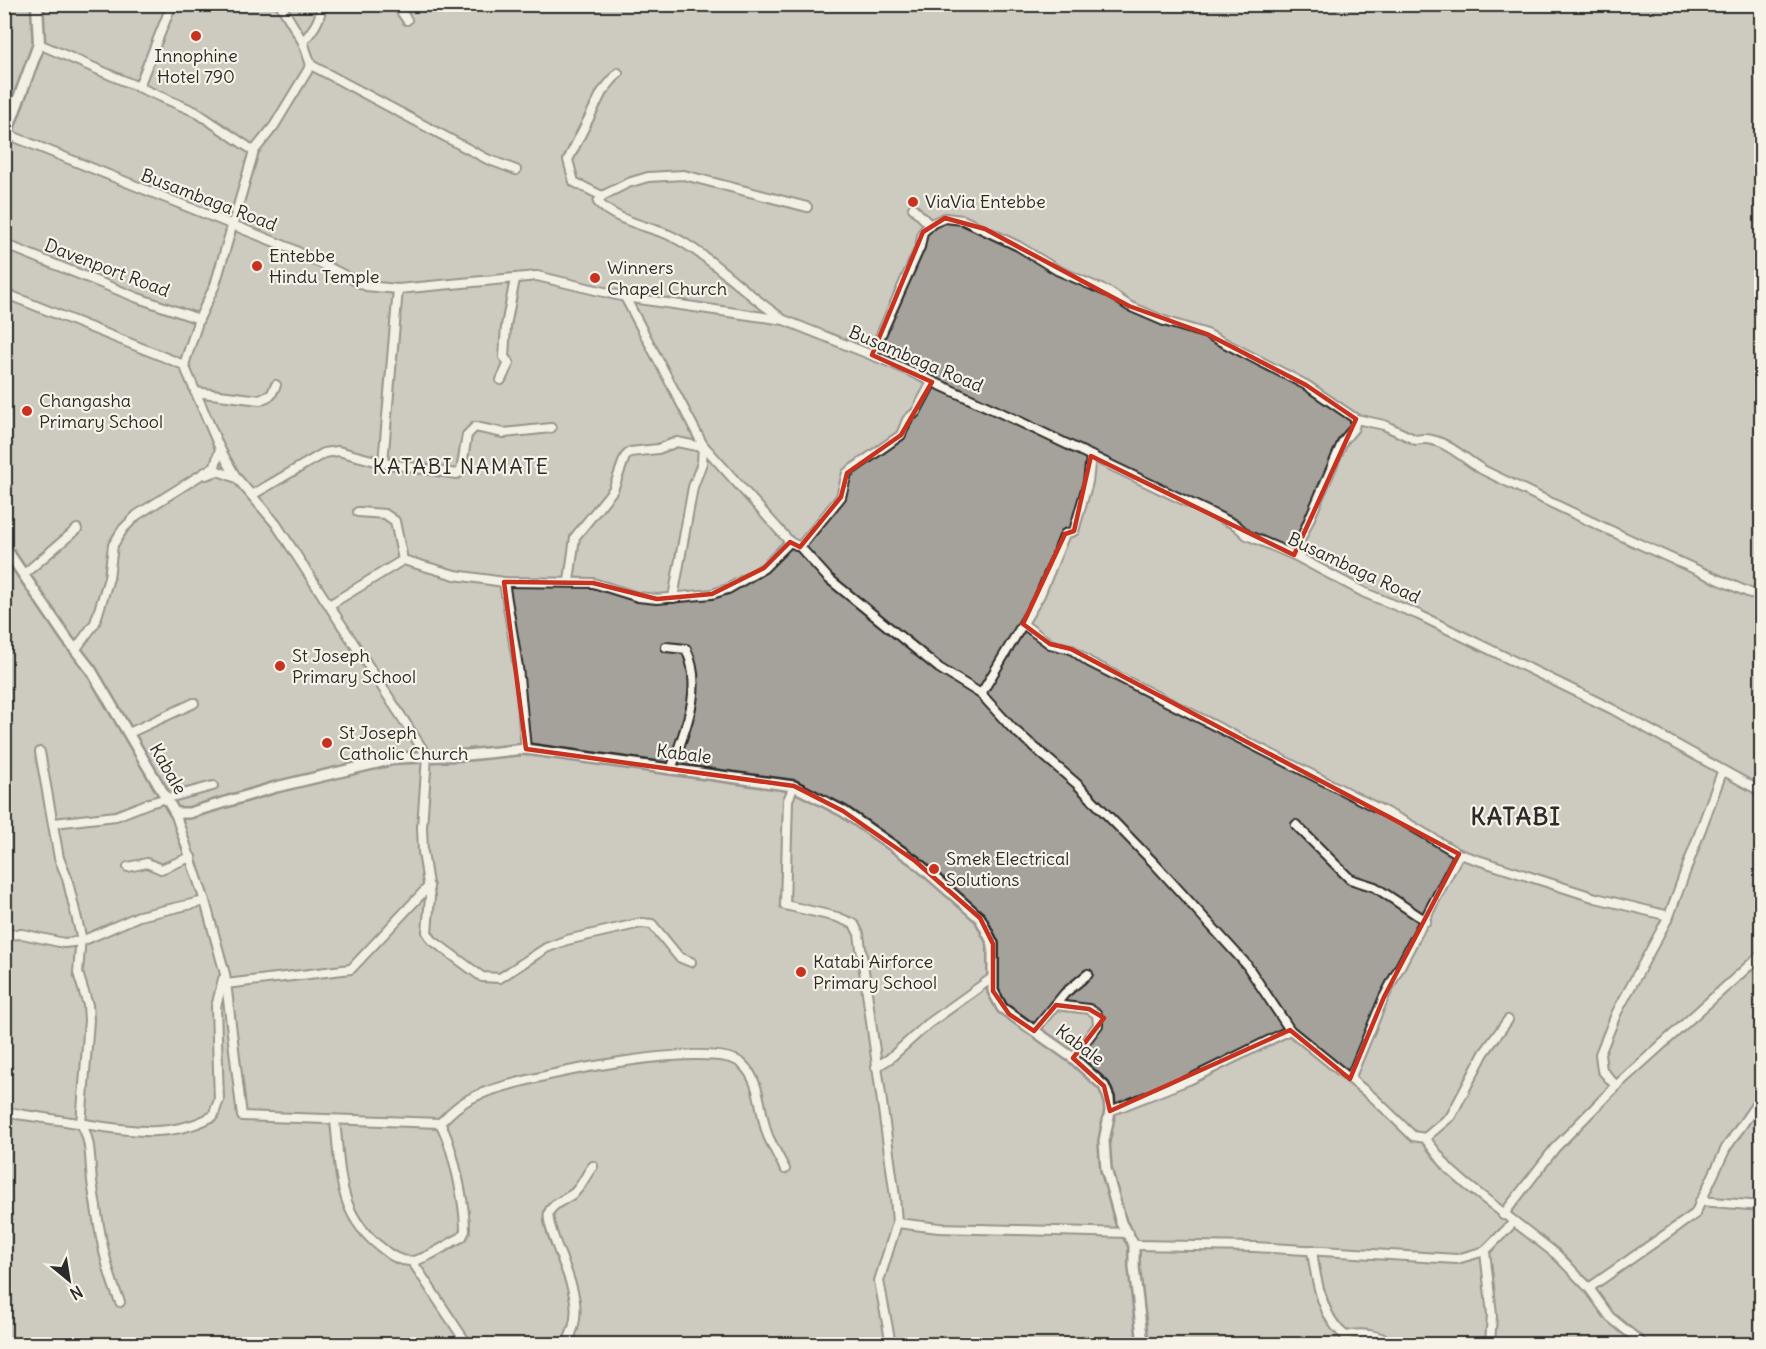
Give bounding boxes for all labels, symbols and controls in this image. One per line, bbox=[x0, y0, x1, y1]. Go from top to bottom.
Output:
marker: Innophine Hotel 790 bbox=[189, 29, 203, 43]
place label: Innophine Hotel 790 bbox=[154, 44, 238, 88]
street label: Busambaga Road bbox=[138, 163, 281, 236]
place label: ViaVia Entebbe bbox=[925, 190, 1046, 213]
marker: ViaVia Entebbe bbox=[906, 195, 920, 209]
street label: Davenport Road bbox=[41, 233, 173, 302]
place label: Entebbe Hindu Temple bbox=[269, 244, 379, 288]
place label: Winners Chapel Church bbox=[607, 256, 727, 300]
marker: Entebbe Hindu Temple bbox=[250, 259, 264, 273]
marker: Winners Chapel Church bbox=[588, 271, 602, 285]
street label: Busambaga Road bbox=[846, 320, 987, 397]
place label: Changasha Primary School bbox=[39, 389, 163, 433]
marker: Changasha Primary School bbox=[20, 404, 34, 418]
district label: KATABI NAMATE bbox=[372, 453, 550, 480]
street label: Busambaga Road bbox=[1284, 527, 1424, 608]
place label: St Joseph Primary School bbox=[292, 644, 416, 688]
marker: St Joseph Primary School bbox=[273, 659, 287, 673]
place label: St Joseph Catholic Church bbox=[339, 721, 468, 765]
marker: St Joseph Catholic Church bbox=[320, 736, 334, 750]
street label: Kabale bbox=[145, 739, 192, 798]
street label: Kabale bbox=[655, 739, 713, 768]
district label: KATABI bbox=[1470, 801, 1562, 831]
place label: Smek Electrical Solutions bbox=[946, 847, 1069, 891]
marker: Smek Electrical Solutions bbox=[927, 862, 941, 876]
place label: Katabi Airforce Primary School bbox=[813, 950, 937, 994]
marker: Katabi Airforce Primary School bbox=[794, 965, 808, 979]
street label: Kabale bbox=[1051, 1019, 1109, 1070]
north arrow bbox=[39, 1250, 99, 1310]
text: N bbox=[67, 1282, 86, 1304]

